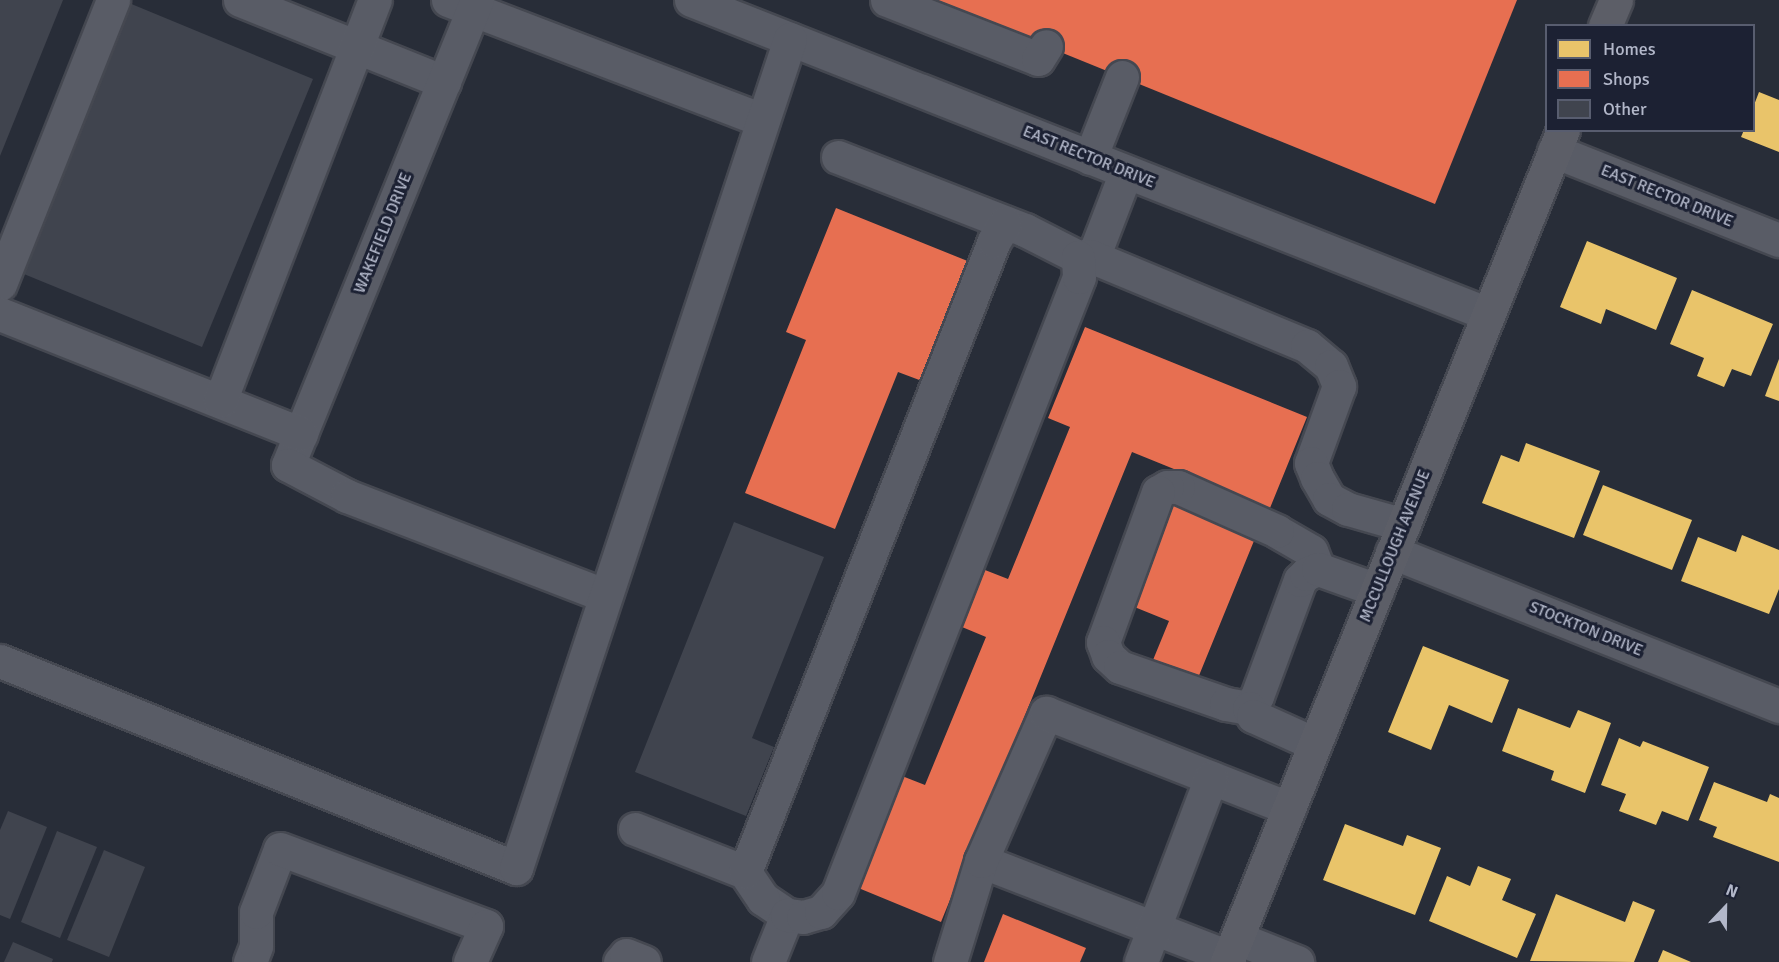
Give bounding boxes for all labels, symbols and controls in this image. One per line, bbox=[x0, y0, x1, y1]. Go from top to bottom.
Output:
legend bbox=[1545, 24, 1755, 132]
text: Homes bbox=[1603, 38, 1656, 60]
text: Shops bbox=[1603, 68, 1650, 90]
text: Other bbox=[1603, 98, 1647, 120]
street label: EAST RECTOR DRIVE bbox=[1020, 122, 1158, 192]
street label: EAST RECTOR DRIVE bbox=[1598, 161, 1736, 231]
street label: WAKEFIELD DRIVE bbox=[350, 170, 416, 296]
street label: MCCULLOUGH AVENUE bbox=[1356, 467, 1434, 625]
street label: STOCKTON DRIVE bbox=[1526, 597, 1646, 661]
north arrow bbox=[1695, 878, 1755, 938]
text: N bbox=[1723, 880, 1741, 903]

